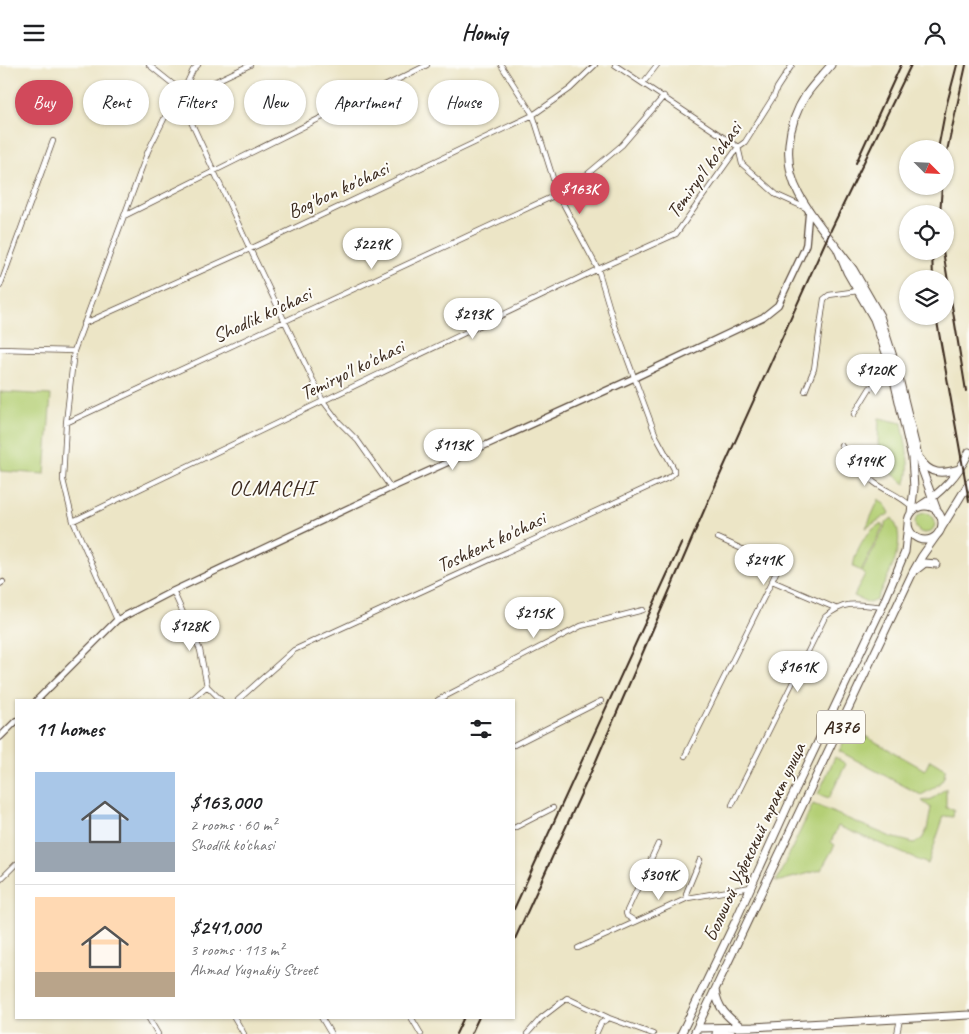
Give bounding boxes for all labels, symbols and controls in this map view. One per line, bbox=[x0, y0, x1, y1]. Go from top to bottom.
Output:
icon: menu bbox=[20, 19, 48, 47]
text: Homiq bbox=[462, 19, 507, 47]
icon: person bbox=[921, 19, 949, 47]
chip: Buy bbox=[15, 80, 73, 125]
chip: Rent bbox=[83, 80, 149, 125]
chip: Filters bbox=[159, 80, 234, 125]
chip: New bbox=[244, 80, 306, 125]
chip: Apartment bbox=[316, 80, 418, 125]
chip: House bbox=[428, 80, 499, 125]
street label: Temiryo'l ko'chasi bbox=[661, 115, 749, 223]
north arrow bbox=[899, 140, 954, 195]
map controls bbox=[899, 140, 954, 325]
street label: Bog'bon ko'chasi bbox=[283, 155, 395, 224]
pin: $163K bbox=[545, 173, 615, 215]
text: $163K bbox=[561, 179, 599, 199]
button: locate bbox=[899, 205, 954, 260]
pin: $229K bbox=[337, 227, 407, 270]
text: $229K bbox=[354, 234, 390, 254]
button: layers bbox=[899, 270, 954, 325]
street label: Shodlik ko'chasi bbox=[209, 280, 317, 349]
pin: $293K bbox=[438, 297, 508, 340]
text: $293K bbox=[455, 304, 491, 324]
street label: Temiryo'l ko'chasi bbox=[296, 333, 410, 406]
pin: $120K bbox=[841, 353, 911, 396]
text: $120K bbox=[858, 360, 894, 380]
pin: $113K bbox=[418, 429, 488, 471]
text: $113K bbox=[435, 435, 471, 455]
pin: $194K bbox=[830, 445, 900, 487]
text: $194K bbox=[847, 451, 883, 471]
district label: OLMACHI bbox=[229, 474, 319, 502]
street label: Toshkent ko'chasi bbox=[433, 505, 551, 578]
pin: $241K bbox=[729, 543, 799, 586]
text: $241K bbox=[746, 550, 782, 570]
pin: $215K bbox=[499, 597, 569, 639]
text: $215K bbox=[516, 603, 552, 623]
pin: $128K bbox=[155, 609, 225, 652]
text: $128K bbox=[172, 616, 208, 636]
pin: $161K bbox=[763, 651, 833, 693]
text: $161K bbox=[779, 657, 817, 677]
road number: A376 bbox=[817, 711, 865, 744]
icon: filters bbox=[467, 715, 495, 743]
text: 11 homes bbox=[35, 716, 104, 742]
street label: Большой Узбекский тракт улица bbox=[697, 738, 812, 946]
text: $163,000 bbox=[190, 789, 261, 815]
icon: home bbox=[75, 792, 135, 852]
text: 2 rooms · 60 m² bbox=[190, 815, 276, 835]
text: Shodlik ko'chasi bbox=[190, 835, 275, 855]
pin: $309K bbox=[624, 859, 694, 901]
text: $309K bbox=[641, 865, 677, 885]
text: $241,000 bbox=[190, 914, 260, 940]
icon: home bbox=[75, 917, 135, 977]
text: 3 rooms · 113 m² bbox=[190, 940, 284, 960]
text: Ahmad Yugnakiy Street bbox=[190, 960, 318, 980]

